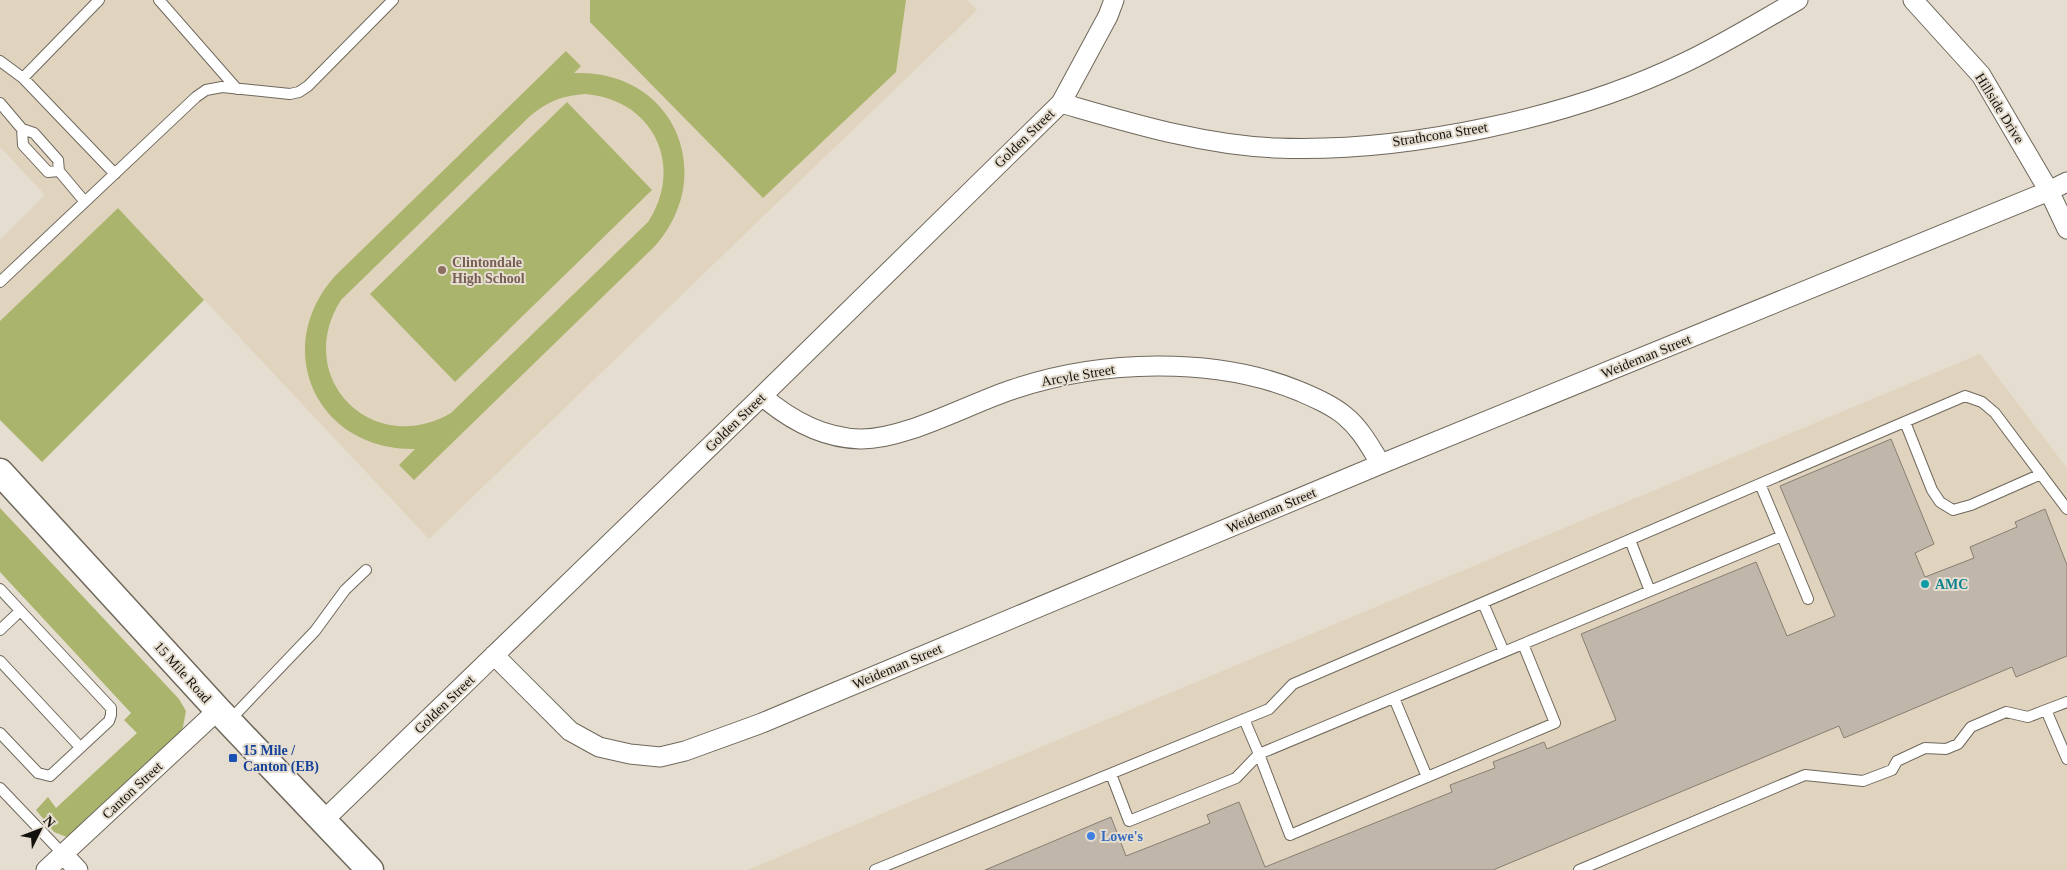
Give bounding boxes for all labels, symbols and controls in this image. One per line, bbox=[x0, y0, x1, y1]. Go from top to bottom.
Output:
street label: Hillside Drive bbox=[1972, 70, 2027, 146]
street label: Golden Street bbox=[991, 106, 1057, 171]
street label: Strathcona Street bbox=[1391, 120, 1489, 149]
place label: Clintondale High School bbox=[452, 255, 525, 286]
marker: Clintondale High School bbox=[436, 264, 448, 276]
street label: Weideman Street bbox=[1599, 332, 1693, 381]
street label: Arcyle Street bbox=[1040, 362, 1116, 389]
street label: Golden Street bbox=[702, 390, 768, 455]
street label: Weideman Street bbox=[1224, 485, 1318, 536]
place label: AMC bbox=[1935, 577, 1968, 592]
marker: AMC bbox=[1919, 578, 1931, 590]
street label: 15 Mile Road bbox=[151, 639, 214, 706]
street label: Weideman Street bbox=[850, 641, 944, 692]
street label: Golden Street bbox=[411, 672, 477, 737]
place label: 15 Mile / Canton (EB) bbox=[243, 743, 319, 775]
marker: 15 Mile / Canton (EB) bbox=[227, 752, 239, 764]
street label: Canton Street bbox=[99, 759, 166, 822]
north arrow bbox=[15, 805, 65, 855]
text: N bbox=[40, 813, 58, 830]
place label: Lowe's bbox=[1101, 829, 1144, 844]
marker: Lowe's bbox=[1085, 830, 1097, 842]

